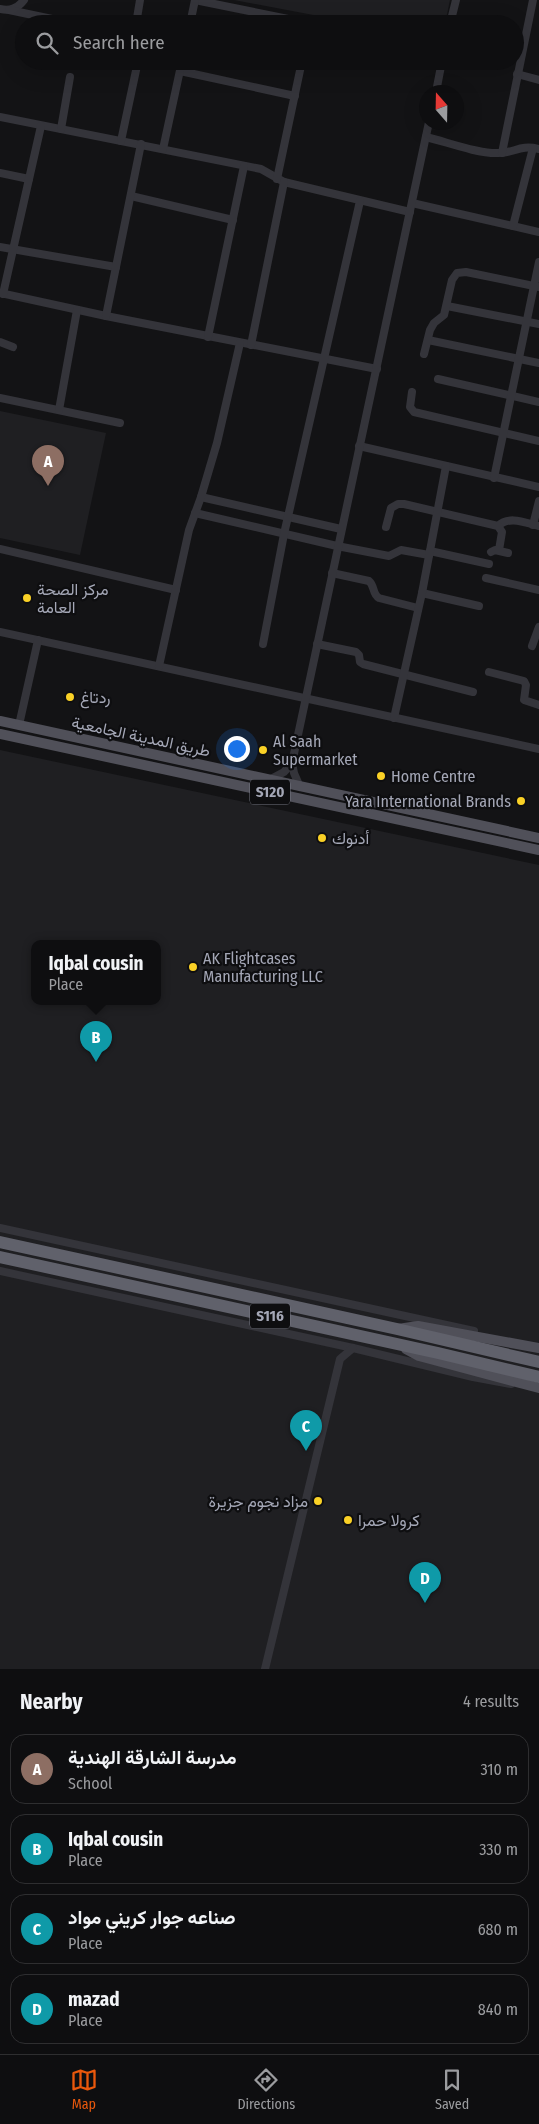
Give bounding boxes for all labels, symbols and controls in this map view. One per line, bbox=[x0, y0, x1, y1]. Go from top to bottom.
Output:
search box bbox=[15, 15, 524, 70]
icon: search bbox=[33, 29, 61, 57]
text: Search here bbox=[73, 31, 165, 54]
north arrow bbox=[419, 85, 464, 130]
pin: A bbox=[32, 445, 64, 486]
place label: مركز الصحة العامة bbox=[37, 580, 109, 617]
marker: مركز الصحة العامة bbox=[21, 592, 33, 604]
place label: ردتاغ bbox=[80, 688, 111, 709]
marker: ردتاغ bbox=[64, 691, 76, 703]
street label: طريق المدينة الجامعية bbox=[70, 713, 212, 761]
place label: Al Saah Supermarket bbox=[273, 732, 358, 769]
your location bbox=[224, 736, 250, 762]
marker: Al Saah Supermarket bbox=[257, 744, 269, 756]
place label: Home Centre bbox=[391, 767, 476, 786]
marker: Home Centre bbox=[375, 770, 387, 782]
road number: S120 bbox=[250, 780, 290, 804]
place label: Yara International Brands bbox=[345, 792, 511, 811]
marker: Yara International Brands bbox=[515, 795, 527, 807]
place label: أدنوك bbox=[332, 829, 369, 849]
marker: أدنوك bbox=[316, 832, 328, 844]
popup bbox=[31, 940, 161, 1005]
place label: AK Flightcases Manufacturing LLC bbox=[203, 949, 323, 986]
text: Iqbal cousin bbox=[48, 952, 144, 975]
marker: AK Flightcases Manufacturing LLC bbox=[187, 961, 199, 973]
text: Place bbox=[48, 975, 83, 994]
pin: B bbox=[80, 1021, 112, 1062]
road number: S116 bbox=[250, 1304, 290, 1328]
pin: C bbox=[290, 1410, 322, 1451]
place label: مزاد نجوم جزيرة bbox=[209, 1492, 308, 1512]
marker: مزاد نجوم جزيرة bbox=[312, 1495, 324, 1507]
place label: كرولا حمرا bbox=[358, 1511, 420, 1531]
marker: كرولا حمرا bbox=[342, 1514, 354, 1526]
pin: D bbox=[409, 1562, 441, 1603]
text: Nearby bbox=[20, 1689, 82, 1715]
text: 4 results bbox=[463, 1692, 519, 1711]
text: مدرسة الشارقة الهندية bbox=[68, 1746, 237, 1769]
text: A bbox=[33, 1760, 41, 1779]
text: 310 m bbox=[481, 1760, 518, 1779]
text: School bbox=[68, 1774, 112, 1793]
text: Iqbal cousin bbox=[68, 1828, 163, 1851]
text: B bbox=[33, 1840, 41, 1859]
text: 330 m bbox=[479, 1840, 518, 1859]
text: Place bbox=[68, 1851, 103, 1870]
text: صناعه جوار كريني مواد bbox=[68, 1906, 236, 1929]
text: C bbox=[33, 1920, 41, 1939]
text: 680 m bbox=[478, 1920, 518, 1939]
text: Place bbox=[68, 1934, 103, 1953]
text: mazad bbox=[68, 1988, 120, 2011]
text: D bbox=[32, 2000, 42, 2019]
text: 840 m bbox=[478, 2000, 518, 2019]
text: Place bbox=[68, 2011, 103, 2030]
tab: Map bbox=[70, 2066, 98, 2113]
tab: Directions bbox=[237, 2066, 295, 2113]
tab: Saved bbox=[435, 2066, 469, 2113]

